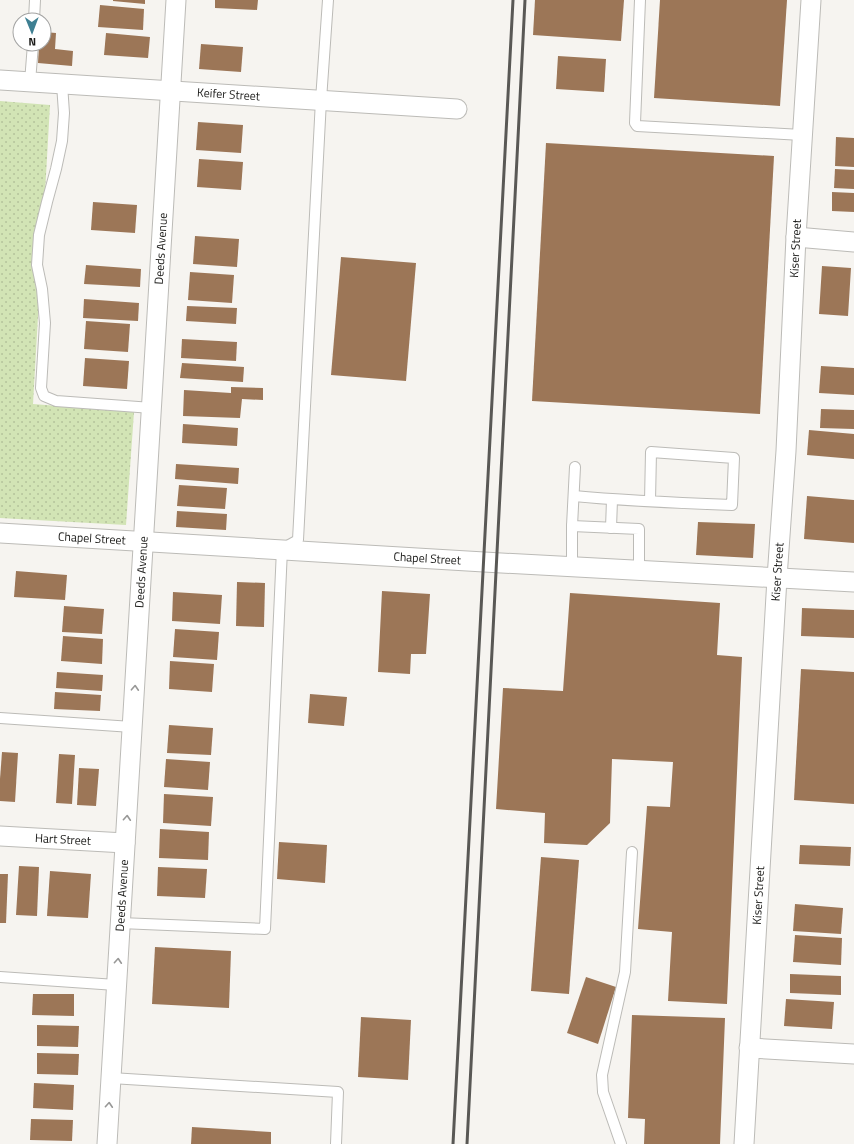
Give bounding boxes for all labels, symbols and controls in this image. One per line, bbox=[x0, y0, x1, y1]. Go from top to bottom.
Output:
north arrow bbox=[12, 12, 52, 52]
text: N bbox=[28, 34, 36, 50]
street label: Keifer Street bbox=[196, 83, 261, 106]
street label: Deeds Avenue bbox=[149, 212, 172, 285]
street label: Kiser Street bbox=[784, 218, 806, 278]
street label: Chapel Street bbox=[57, 526, 127, 550]
street label: Deeds Avenue bbox=[129, 535, 153, 609]
street label: Kiser Street bbox=[766, 541, 789, 602]
street label: Chapel Street bbox=[393, 547, 462, 570]
one-way arrow bbox=[130, 685, 139, 691]
one-way arrow bbox=[122, 815, 131, 821]
street label: Hart Street bbox=[34, 828, 92, 850]
street label: Deeds Avenue bbox=[110, 859, 133, 932]
street label: Kiser Street bbox=[747, 865, 769, 925]
one-way arrow bbox=[114, 958, 122, 964]
one-way arrow bbox=[105, 1102, 114, 1108]

